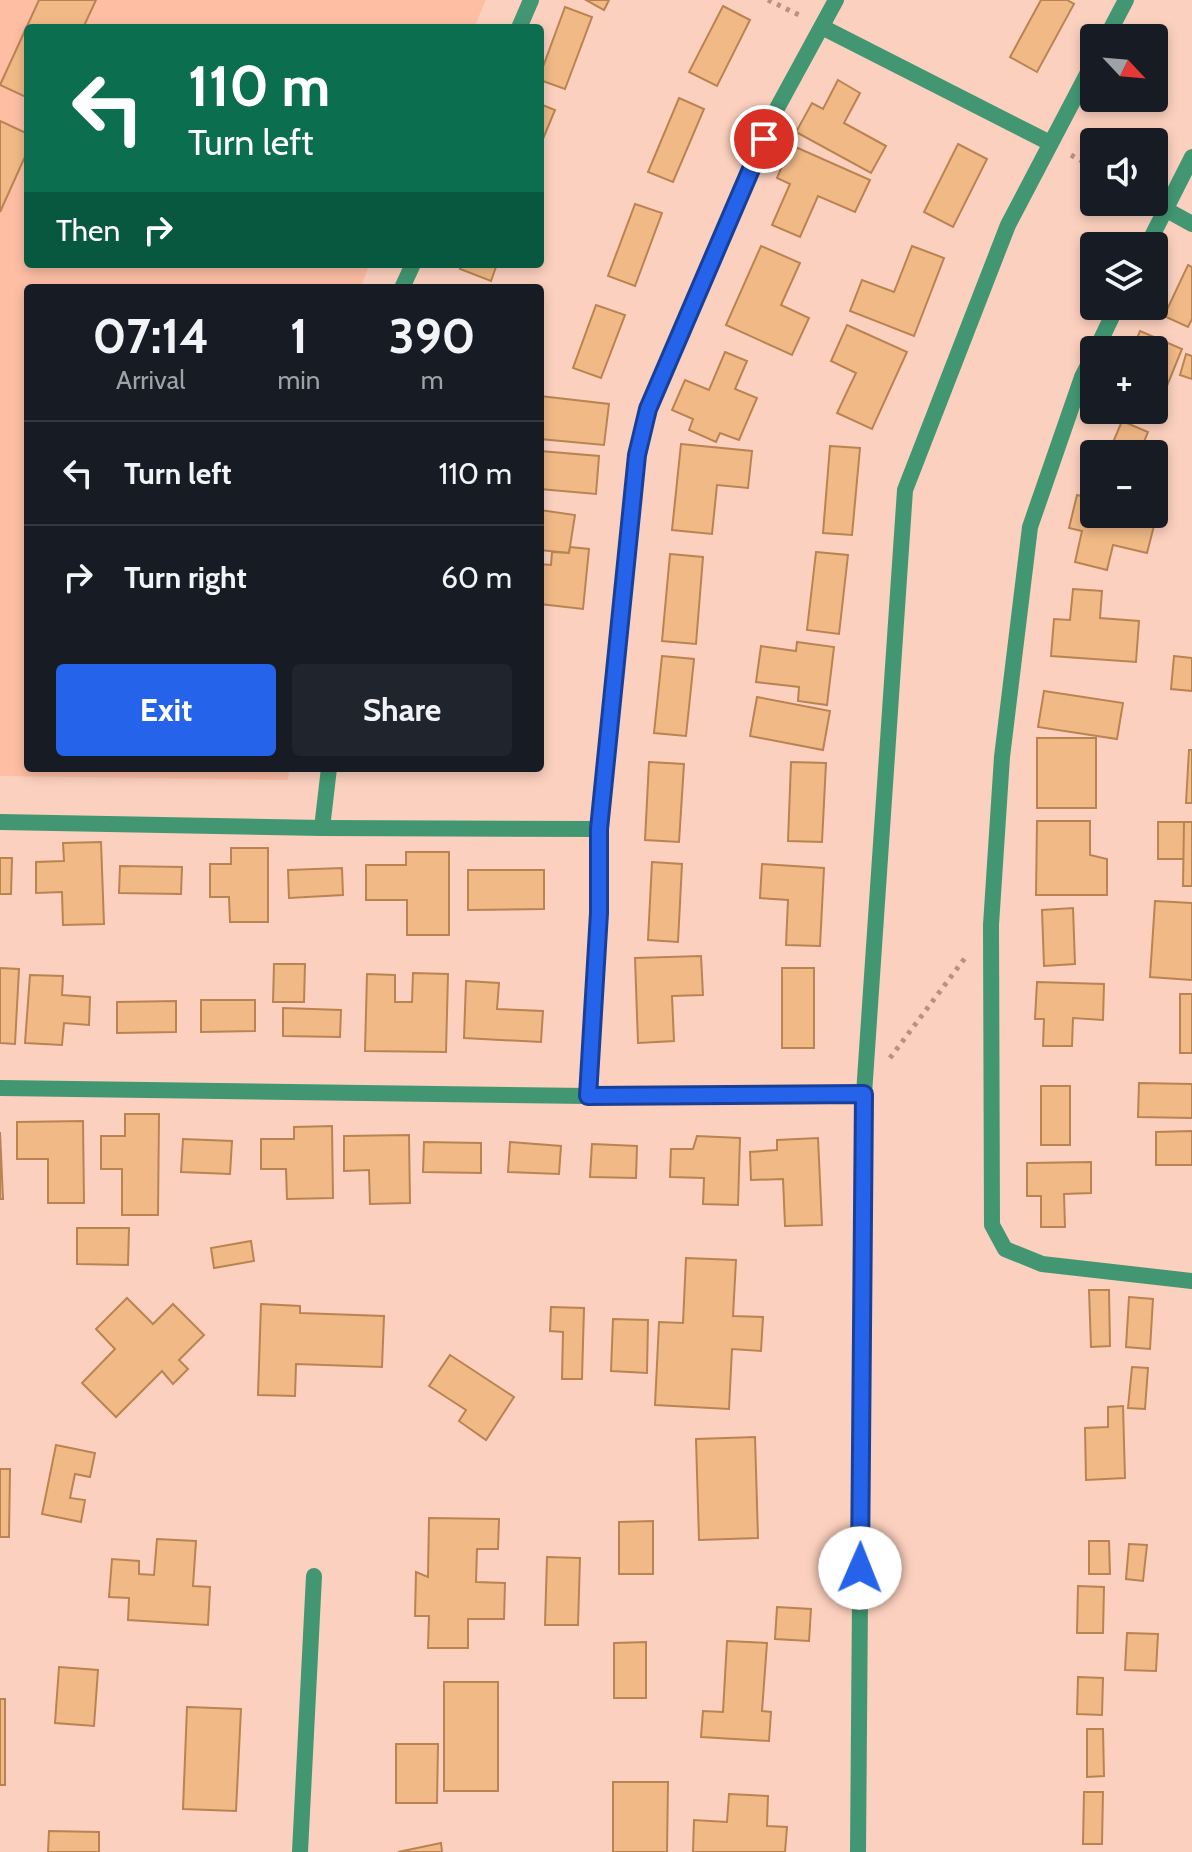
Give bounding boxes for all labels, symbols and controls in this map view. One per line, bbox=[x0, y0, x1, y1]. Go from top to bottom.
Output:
north arrow bbox=[1080, 24, 1168, 112]
map controls bbox=[1080, 24, 1168, 528]
text: 110 m bbox=[188, 52, 330, 120]
icon: left bbox=[56, 56, 160, 160]
pin bbox=[730, 105, 798, 173]
icon: arrive bbox=[742, 117, 786, 161]
text: Turn left bbox=[188, 120, 313, 164]
button: sound bbox=[1080, 128, 1168, 216]
icon: right bbox=[136, 208, 180, 252]
text: Then bbox=[56, 212, 120, 249]
button: layers bbox=[1080, 232, 1168, 320]
text: 07:14 bbox=[92, 307, 209, 365]
text: 1 bbox=[290, 307, 308, 365]
text: 390 bbox=[389, 307, 476, 365]
button: + bbox=[1080, 336, 1168, 424]
text: Arrival bbox=[116, 364, 185, 396]
text: min bbox=[277, 364, 320, 396]
text: m bbox=[421, 364, 444, 396]
button: − bbox=[1080, 440, 1168, 528]
icon: left bbox=[56, 451, 100, 495]
text: Turn left bbox=[124, 455, 232, 492]
text: 110 m bbox=[438, 455, 512, 492]
icon: right bbox=[56, 555, 100, 599]
text: Turn right bbox=[124, 559, 247, 596]
text: 60 m bbox=[441, 559, 512, 596]
button: Exit bbox=[56, 664, 276, 756]
button: Share bbox=[292, 664, 512, 756]
position arrow bbox=[818, 1526, 902, 1610]

